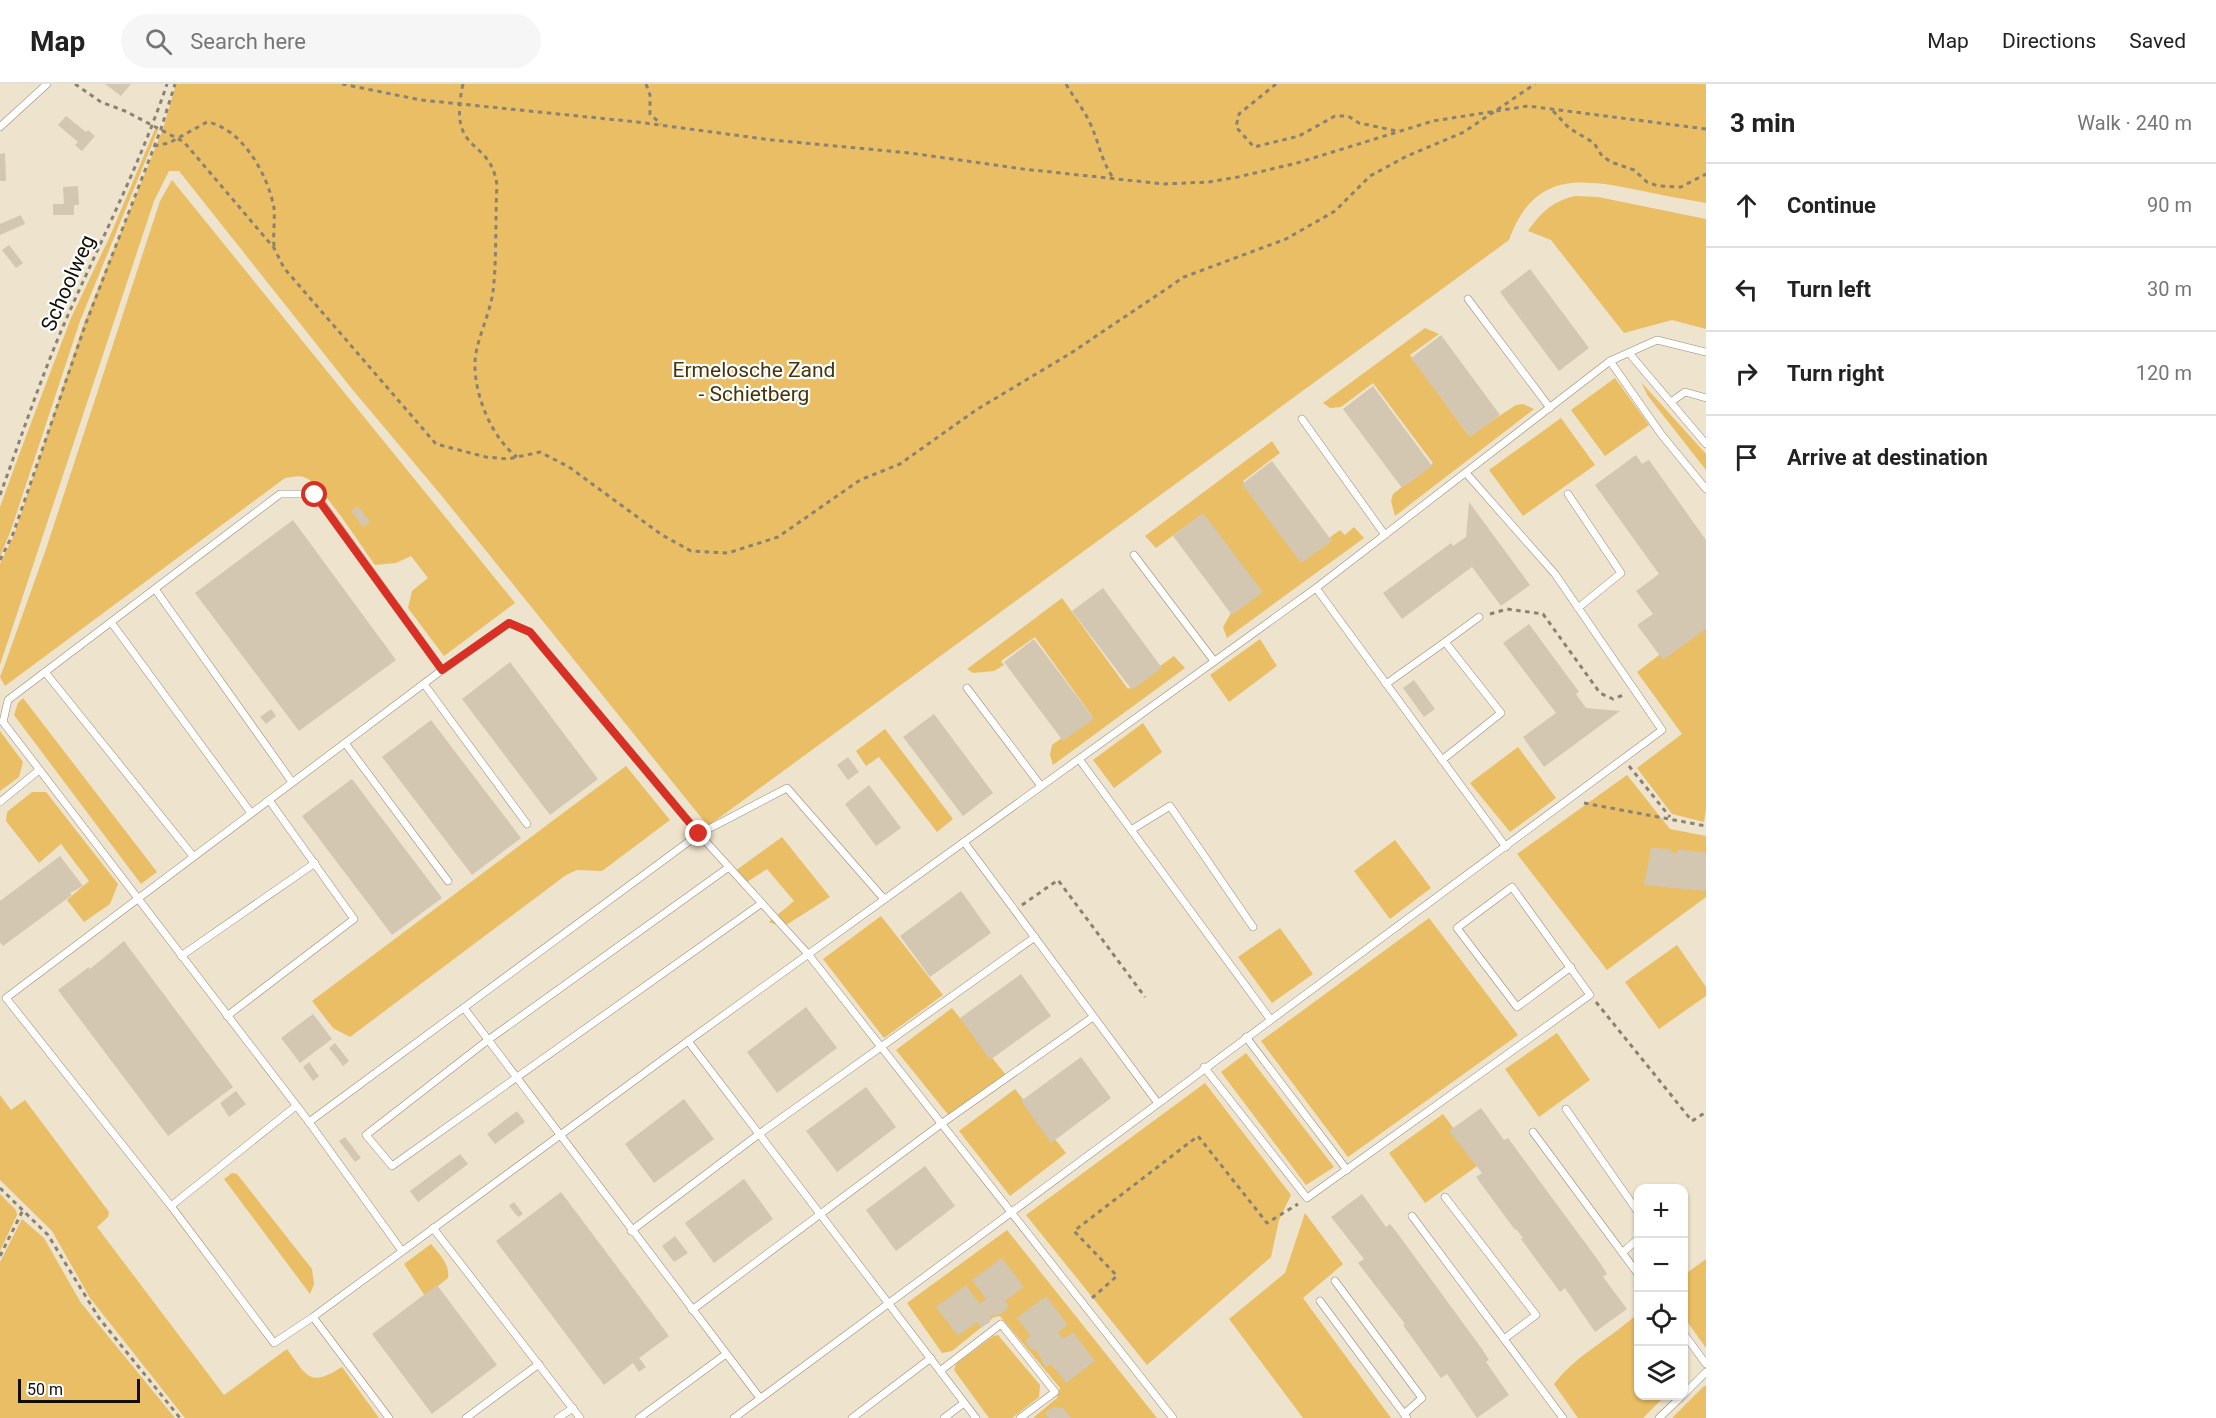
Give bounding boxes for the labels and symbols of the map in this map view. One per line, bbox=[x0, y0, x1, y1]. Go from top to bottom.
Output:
street label: Schoolweg bbox=[36, 231, 100, 335]
park label: Ermelosche Zand - Schietberg bbox=[673, 358, 835, 406]
route start bbox=[301, 481, 327, 507]
route end bbox=[685, 820, 711, 846]
scale bar bbox=[18, 1376, 140, 1404]

